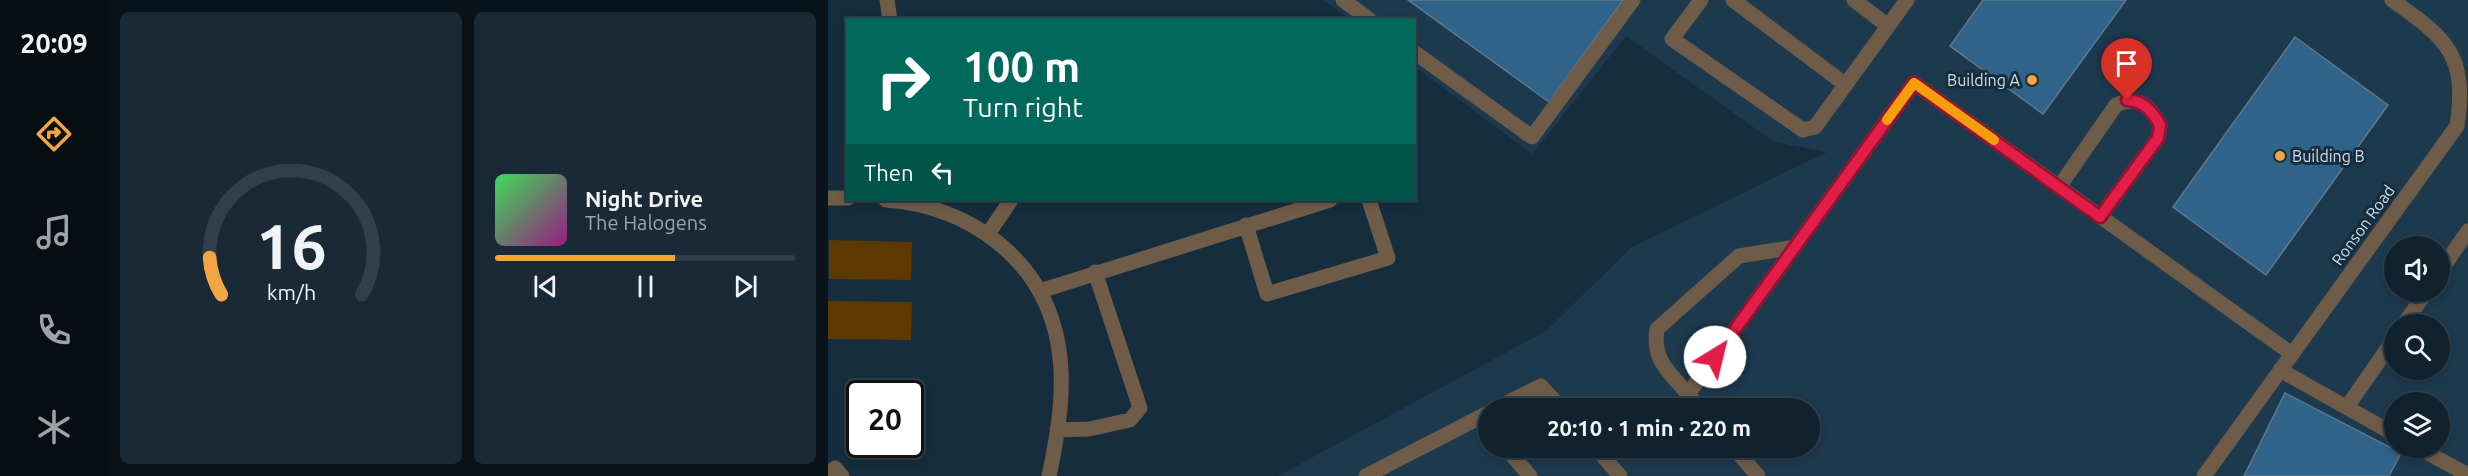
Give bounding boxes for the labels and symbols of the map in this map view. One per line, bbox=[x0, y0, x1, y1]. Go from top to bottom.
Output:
pin bbox=[2101, 38, 2152, 100]
place label: Building A bbox=[1947, 71, 2021, 89]
marker: Building A bbox=[2025, 73, 2039, 87]
place label: Building B bbox=[2292, 147, 2365, 165]
marker: Building B bbox=[2273, 149, 2287, 163]
street label: Ronson Road bbox=[2328, 182, 2398, 268]
position arrow bbox=[1683, 325, 1747, 389]
speed limit sign: 20 bbox=[846, 380, 924, 458]

